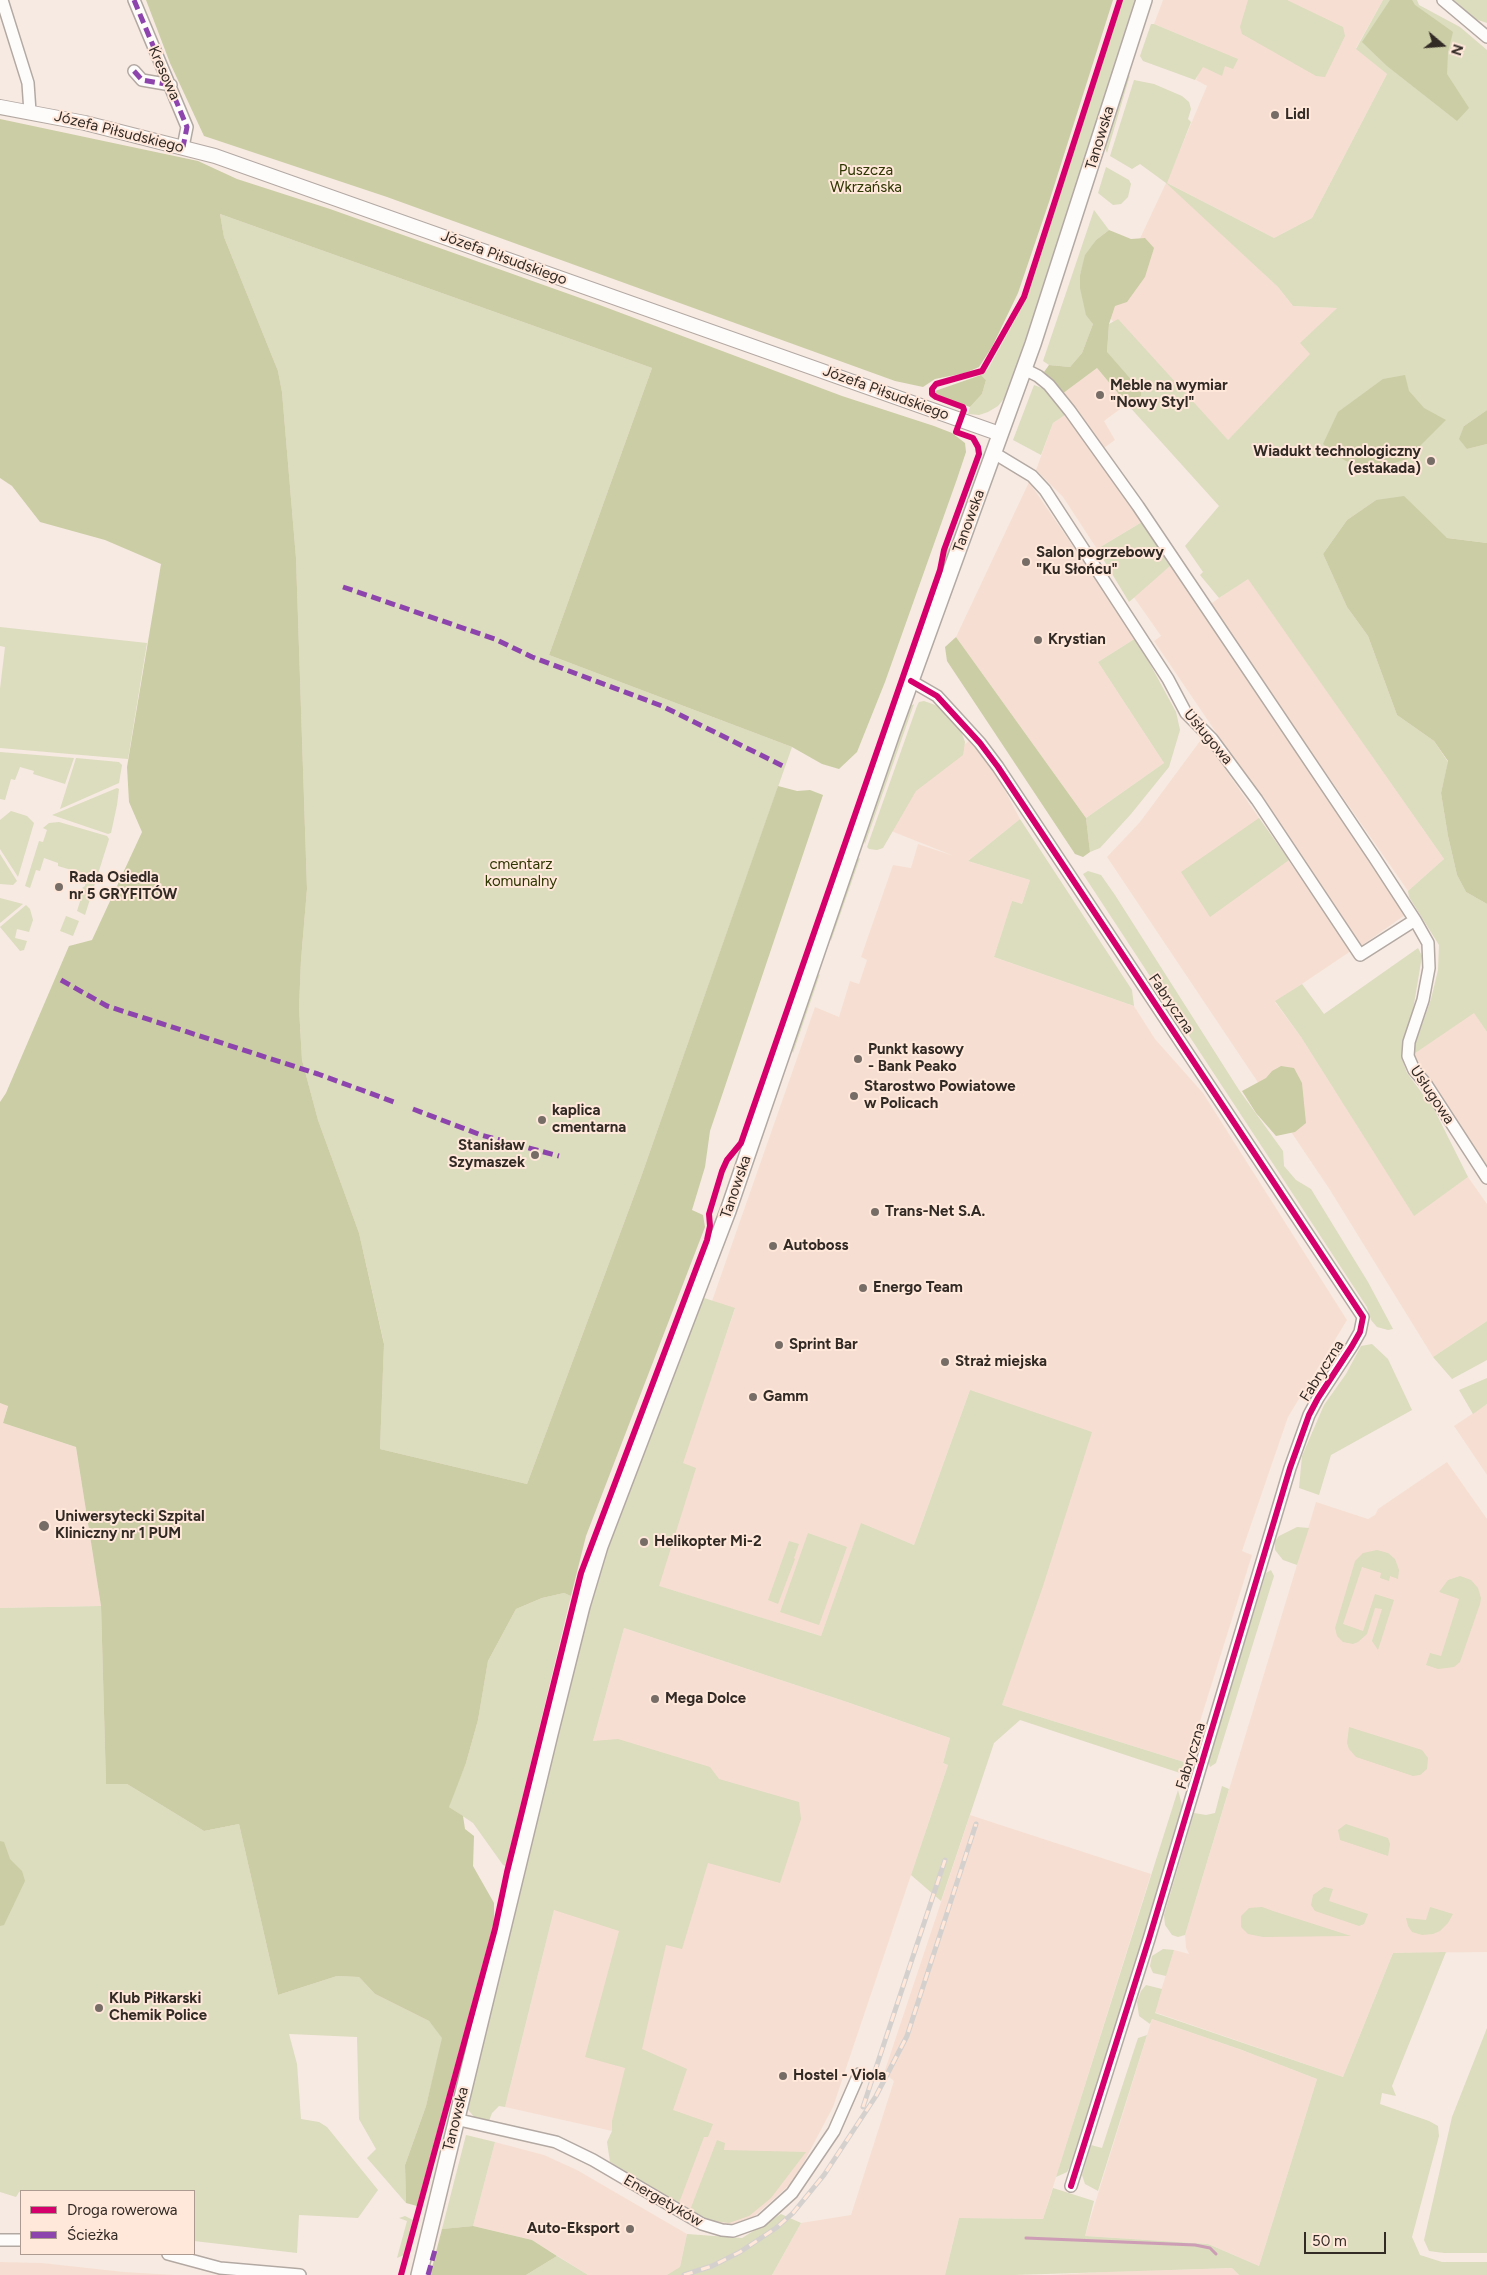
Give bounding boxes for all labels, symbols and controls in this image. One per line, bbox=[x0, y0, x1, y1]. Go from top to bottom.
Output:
north arrow bbox=[1417, 20, 1467, 70]
text: N bbox=[1447, 42, 1467, 58]
street label: Kresowa bbox=[144, 43, 184, 103]
street label: Tanowska bbox=[1082, 104, 1118, 172]
place label: Lidl bbox=[1285, 106, 1310, 124]
street label: Józefa Piłsudskiego bbox=[52, 107, 186, 157]
marker: Lidl bbox=[1269, 109, 1281, 121]
park label: Puszcza Wkrzańska bbox=[830, 162, 902, 197]
street label: Józefa Piłsudskiego bbox=[439, 227, 569, 289]
street label: Józefa Piłsudskiego bbox=[821, 362, 951, 424]
place label: Meble na wymiar "Nowy Styl" bbox=[1110, 377, 1228, 412]
marker: Meble na wymiar "Nowy Styl" bbox=[1094, 389, 1106, 401]
place label: Wiadukt technologiczny (estakada) bbox=[1253, 443, 1421, 478]
marker: Wiadukt technologiczny (estakada) bbox=[1425, 455, 1437, 467]
street label: Tanowska bbox=[949, 487, 989, 555]
place label: Salon pogrzebowy "Ku Słońcu" bbox=[1036, 544, 1164, 579]
marker: Salon pogrzebowy "Ku Słońcu" bbox=[1020, 556, 1032, 568]
place label: Krystian bbox=[1048, 631, 1106, 649]
marker: Krystian bbox=[1032, 634, 1044, 646]
street label: Usługowa bbox=[1180, 706, 1236, 768]
park label: cmentarz komunalny bbox=[485, 856, 557, 891]
place label: Rada Osiedla nr 5 GRYFITÓW bbox=[69, 869, 177, 904]
marker: Rada Osiedla nr 5 GRYFITÓW bbox=[53, 881, 65, 893]
street label: Fabryczna bbox=[1144, 970, 1198, 1038]
place label: Punkt kasowy - Bank Peako bbox=[868, 1041, 964, 1076]
marker: Punkt kasowy - Bank Peako bbox=[852, 1053, 864, 1065]
street label: Usługowa bbox=[1406, 1062, 1458, 1128]
place label: Starostwo Powiatowe w Policach bbox=[864, 1078, 1016, 1113]
marker: Starostwo Powiatowe w Policach bbox=[848, 1090, 860, 1102]
place label: kaplica cmentarna bbox=[552, 1102, 626, 1137]
marker: kaplica cmentarna bbox=[536, 1114, 548, 1126]
place label: Stanisław Szymaszek bbox=[449, 1137, 525, 1172]
marker: Stanisław Szymaszek bbox=[529, 1149, 541, 1161]
street label: Tanowska bbox=[717, 1153, 755, 1221]
place label: Trans-Net S.A. bbox=[885, 1203, 985, 1221]
marker: Trans-Net S.A. bbox=[869, 1206, 881, 1218]
place label: Autoboss bbox=[783, 1237, 848, 1255]
marker: Autoboss bbox=[767, 1240, 779, 1252]
place label: Energo Team bbox=[873, 1279, 963, 1297]
marker: Energo Team bbox=[857, 1282, 869, 1294]
place label: Sprint Bar bbox=[789, 1336, 858, 1354]
street label: Fabryczna bbox=[1296, 1337, 1348, 1405]
marker: Sprint Bar bbox=[773, 1339, 785, 1351]
place label: Straż miejska bbox=[955, 1353, 1047, 1371]
marker: Straż miejska bbox=[939, 1356, 951, 1368]
place label: Gamm bbox=[763, 1388, 808, 1406]
marker: Gamm bbox=[747, 1391, 759, 1403]
place label: Uniwersytecki Szpital Kliniczny nr 1 PUM bbox=[55, 1508, 205, 1543]
marker: Uniwersytecki Szpital Kliniczny nr 1 PUM bbox=[37, 1519, 51, 1533]
place label: Helikopter Mi-2 bbox=[654, 1533, 762, 1551]
marker: Helikopter Mi-2 bbox=[638, 1536, 650, 1548]
place label: Mega Dolce bbox=[665, 1690, 746, 1708]
marker: Mega Dolce bbox=[649, 1693, 661, 1705]
street label: Fabryczna bbox=[1172, 1720, 1210, 1792]
place label: Klub Piłkarski Chemik Police bbox=[109, 1990, 207, 2025]
marker: Klub Piłkarski Chemik Police bbox=[93, 2002, 105, 2014]
place label: Hostel - Viola bbox=[793, 2067, 886, 2085]
marker: Hostel - Viola bbox=[777, 2070, 789, 2082]
street label: Tanowska bbox=[439, 2085, 473, 2153]
street label: Energetyków bbox=[620, 2171, 706, 2231]
legend bbox=[20, 2190, 195, 2255]
text: Droga rowerowa bbox=[67, 2201, 177, 2219]
place label: Auto-Eksport bbox=[527, 2220, 620, 2238]
scale bar bbox=[1307, 2222, 1390, 2254]
marker: Auto-Eksport bbox=[624, 2223, 636, 2235]
text: Ścieżka bbox=[67, 2226, 118, 2244]
text: 50 m bbox=[1312, 2232, 1347, 2250]

